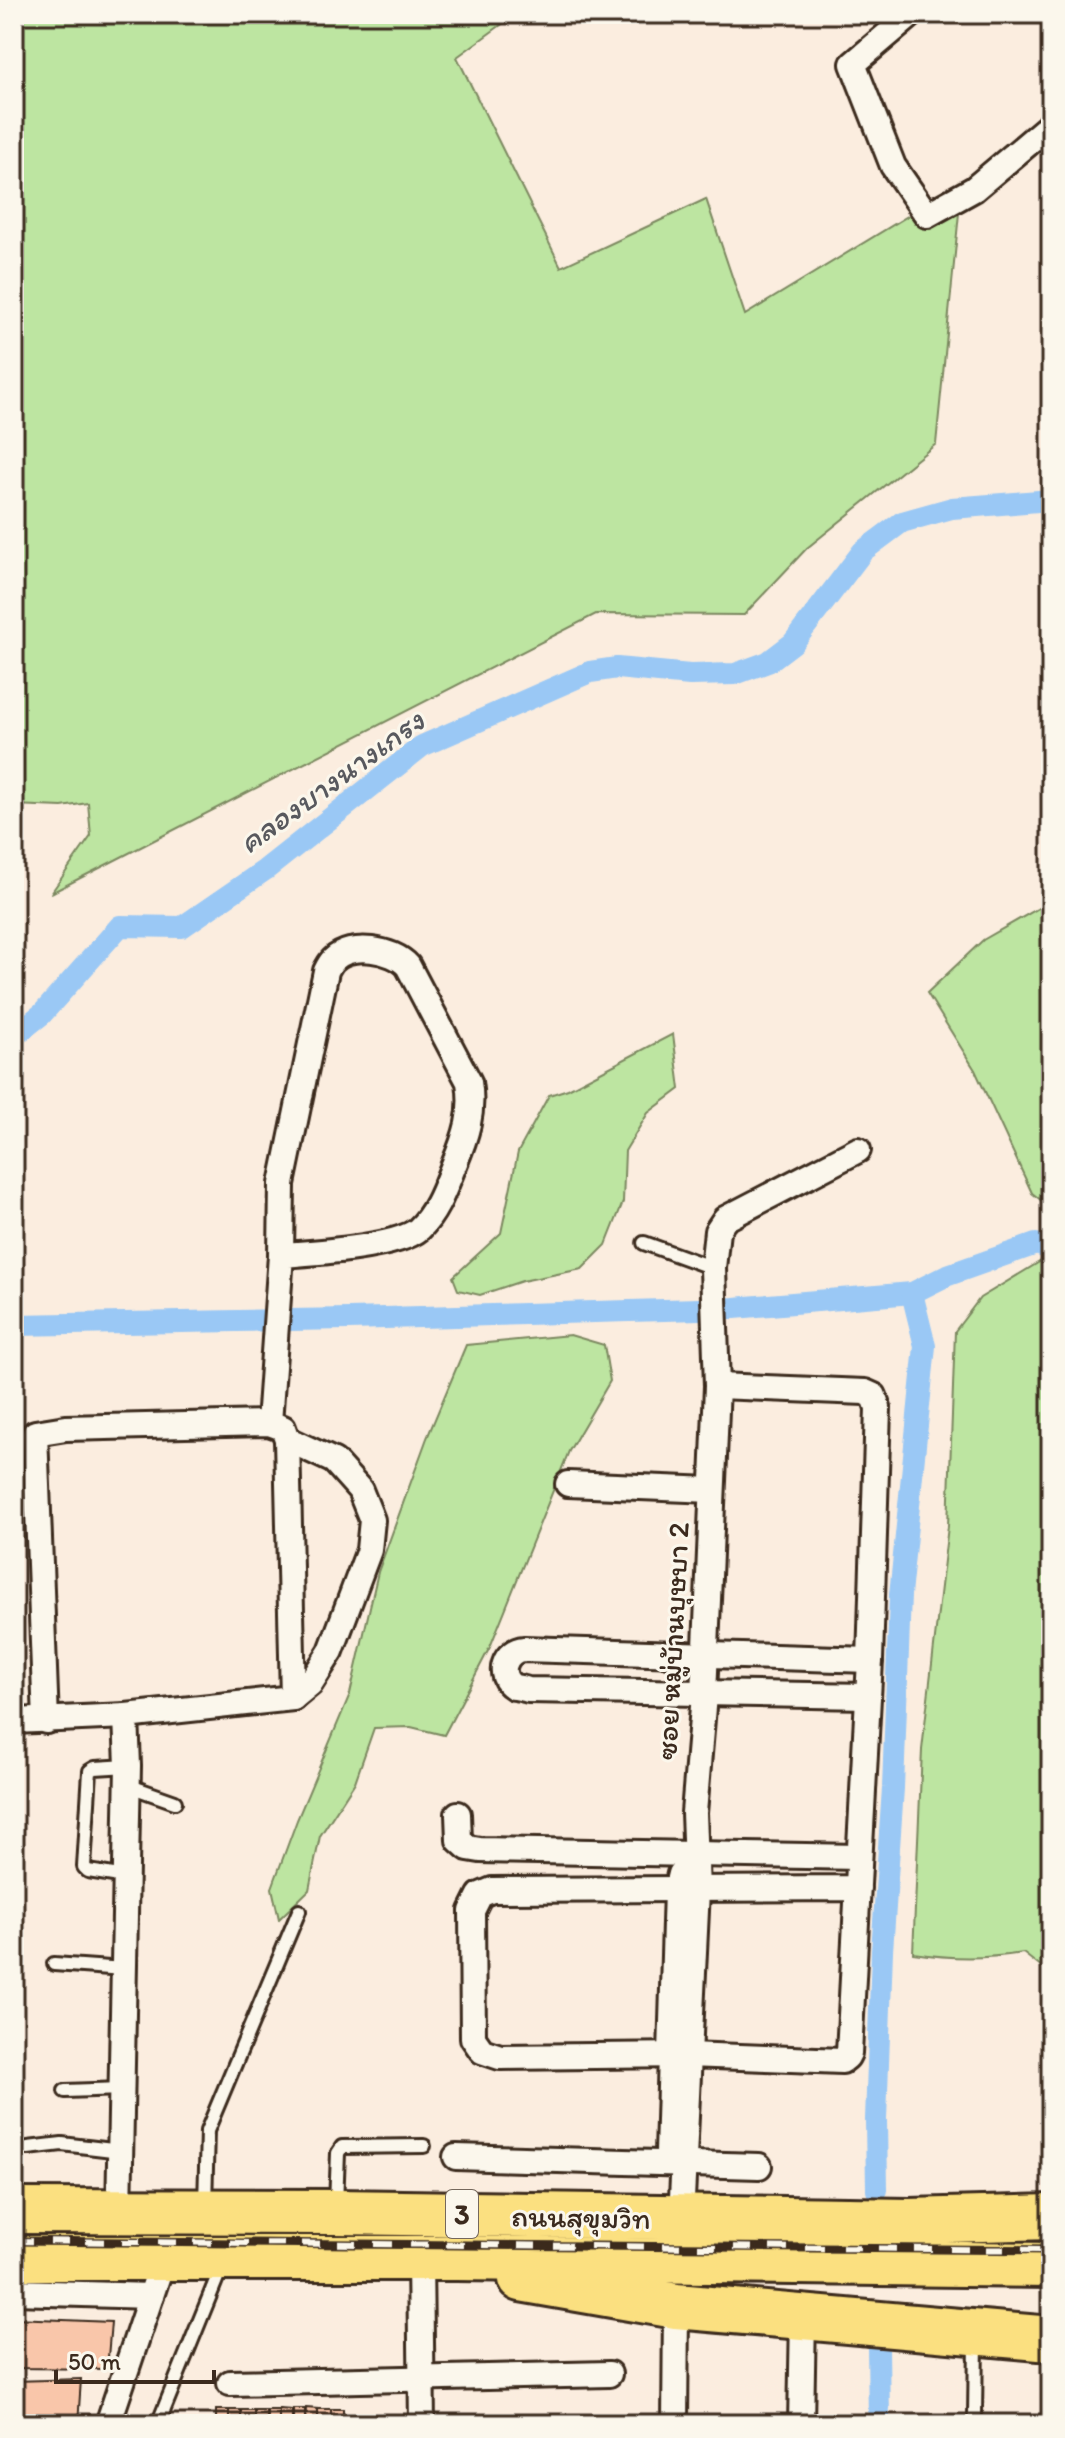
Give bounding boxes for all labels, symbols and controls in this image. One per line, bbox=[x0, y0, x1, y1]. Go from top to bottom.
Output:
water label: คลองบางนางเกรง bbox=[231, 700, 432, 861]
street label: ซอย หมู่บ้านบุษบา 2 bbox=[647, 1521, 698, 1761]
road number: 3 bbox=[446, 2190, 478, 2238]
street label: ถนนสุขุมวิท bbox=[511, 2197, 651, 2238]
scale bar bbox=[56, 2334, 214, 2384]
text: 50 m bbox=[68, 2347, 121, 2376]

